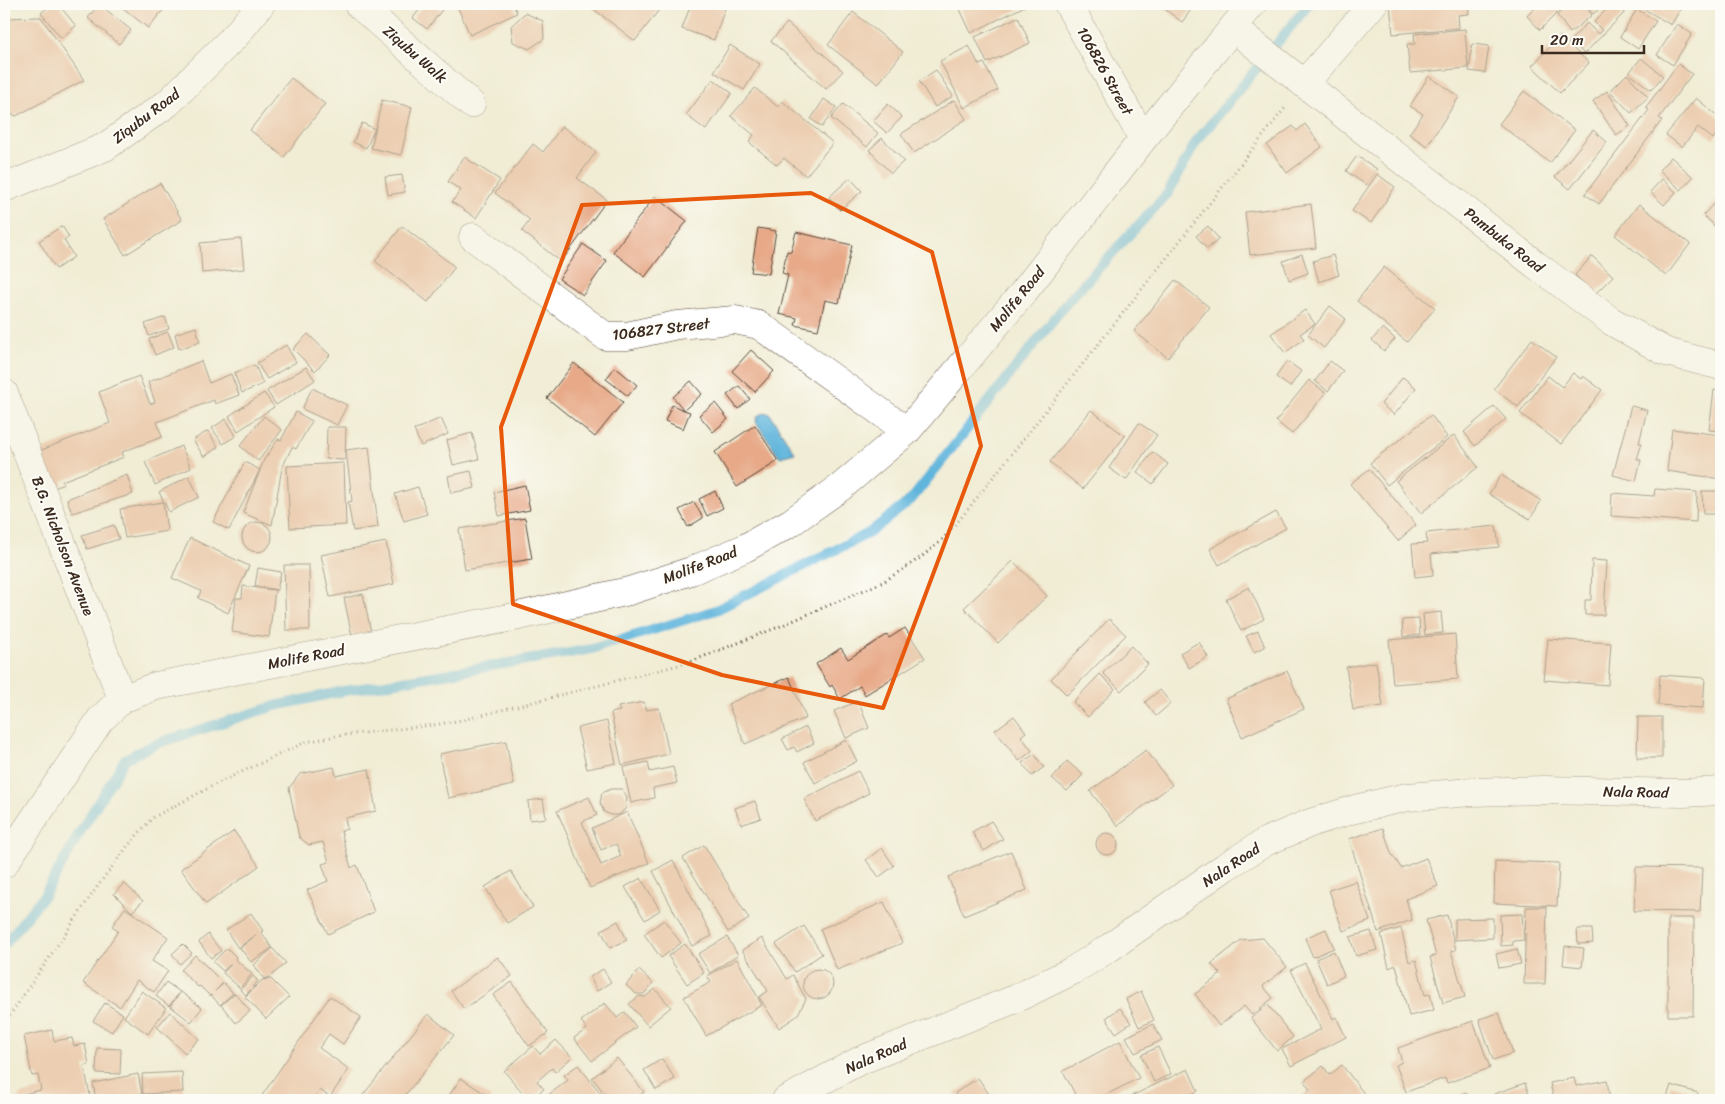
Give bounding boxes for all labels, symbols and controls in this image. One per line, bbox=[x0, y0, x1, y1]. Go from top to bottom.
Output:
street label: Ziqubu Walk bbox=[377, 18, 454, 90]
street label: 106826 Street bbox=[1070, 22, 1141, 121]
scale bar bbox=[1542, 22, 1645, 54]
text: 20 m bbox=[1550, 27, 1584, 53]
street label: Ziqubu Road bbox=[106, 81, 187, 150]
street label: Pambuka Road bbox=[1458, 200, 1551, 280]
street label: Molife Road bbox=[982, 260, 1052, 338]
street label: 106827 Street bbox=[611, 310, 712, 348]
street label: B.G. Nicholson Avenue bbox=[24, 472, 102, 620]
street label: Molife Road bbox=[659, 538, 742, 591]
street label: Molife Road bbox=[265, 637, 348, 677]
street label: Nala Road bbox=[1603, 778, 1670, 806]
street label: Nala Road bbox=[1197, 835, 1266, 894]
street label: Nala Road bbox=[841, 1030, 912, 1081]

